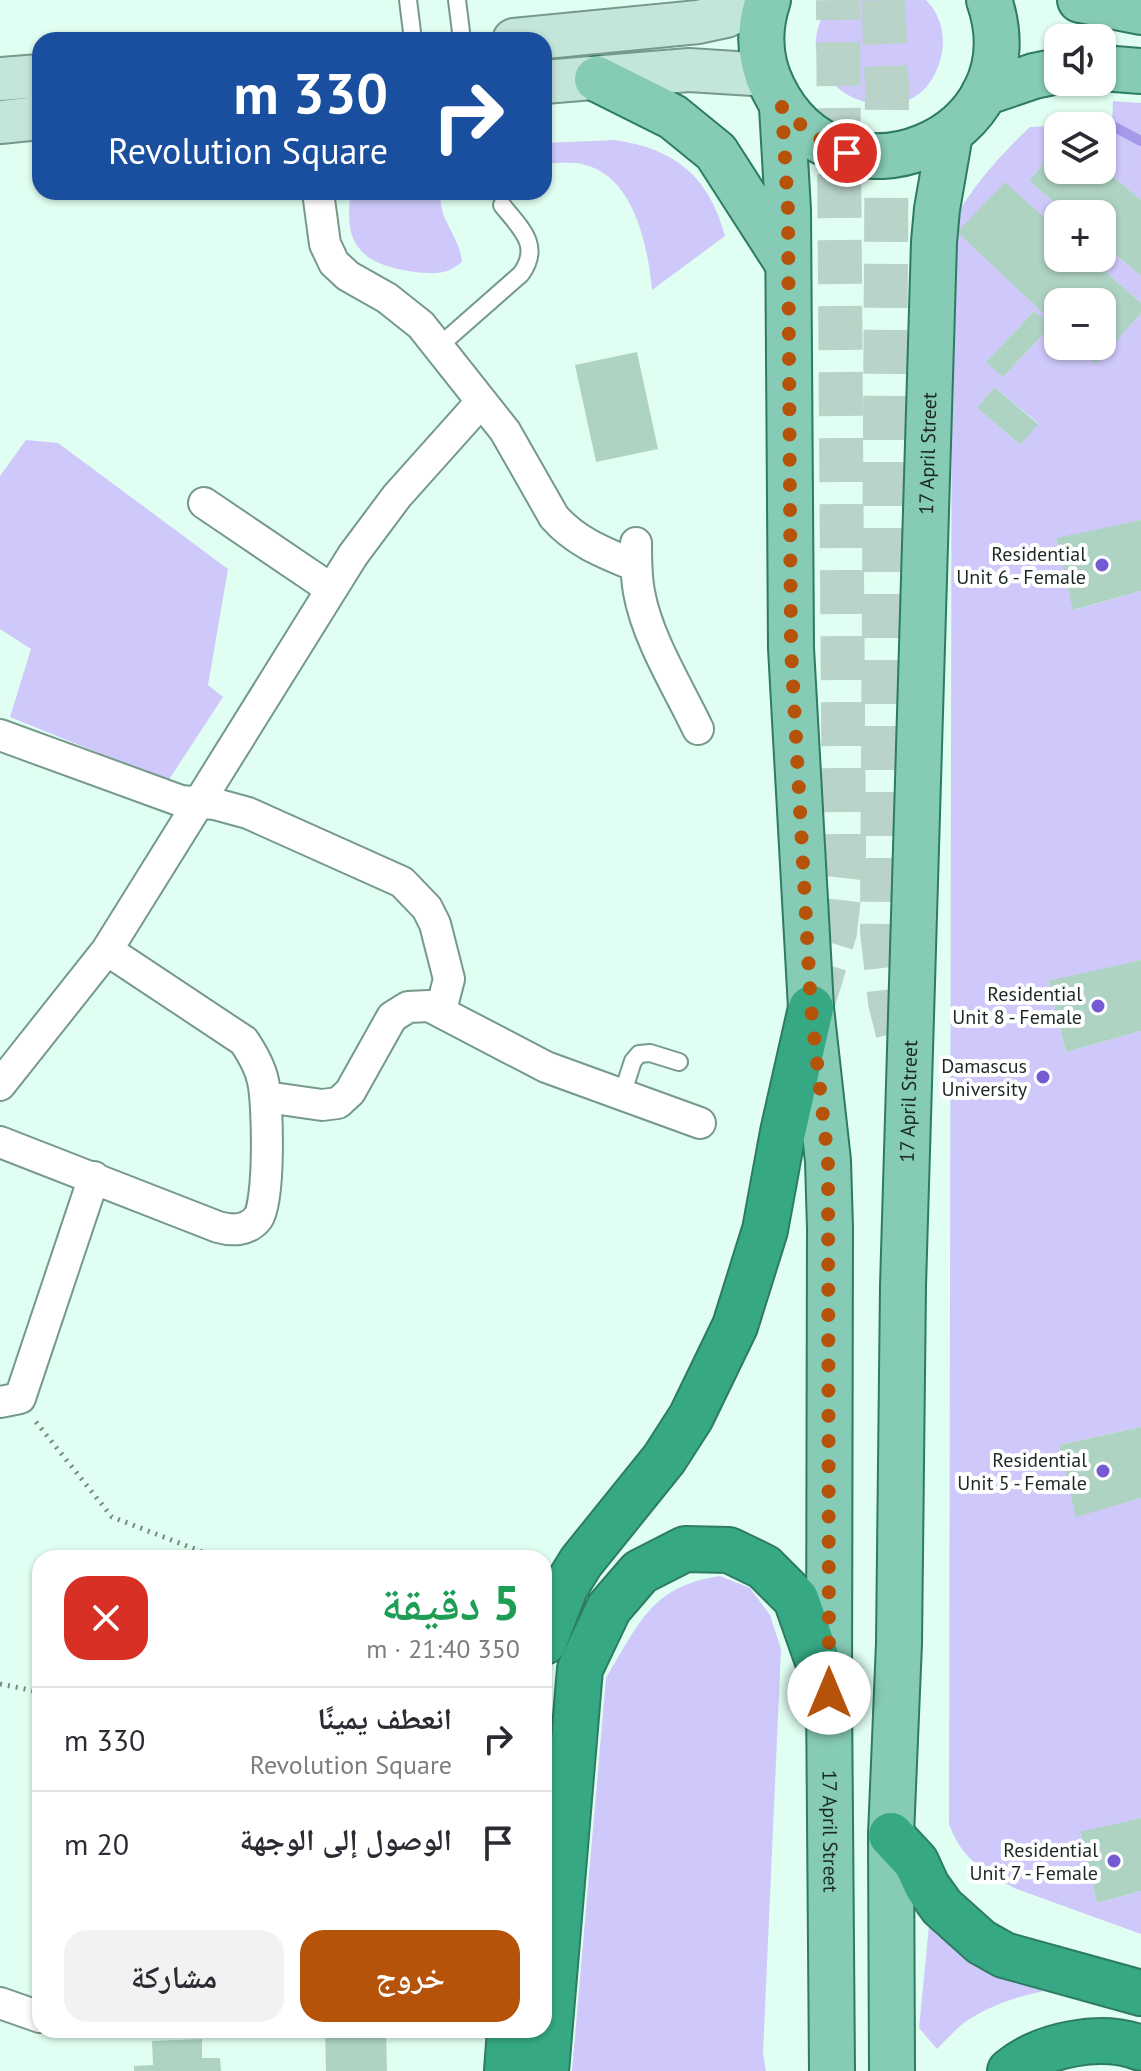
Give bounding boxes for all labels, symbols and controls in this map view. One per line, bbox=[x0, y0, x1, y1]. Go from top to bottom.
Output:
map controls bbox=[1044, 24, 1116, 360]
button: sound bbox=[1044, 24, 1116, 96]
text: 330 m bbox=[233, 57, 388, 129]
icon: right bbox=[416, 64, 520, 168]
button: layers bbox=[1044, 112, 1116, 184]
pin bbox=[813, 119, 881, 187]
text: Revolution Square bbox=[108, 127, 388, 174]
icon: arrive bbox=[825, 131, 869, 175]
button: + bbox=[1044, 200, 1116, 272]
button: − bbox=[1044, 288, 1116, 360]
street label: 17 April Street bbox=[913, 392, 943, 515]
place label: Residential Unit 6 - Female bbox=[956, 541, 1086, 590]
marker: Residential Unit 6 - Female bbox=[1093, 556, 1111, 574]
place label: Residential Unit 8 - Female bbox=[952, 981, 1082, 1030]
marker: Residential Unit 8 - Female bbox=[1089, 997, 1107, 1015]
street label: 17 April Street bbox=[894, 1039, 923, 1163]
place label: Damascus University bbox=[941, 1053, 1028, 1102]
marker: Damascus University bbox=[1034, 1068, 1052, 1086]
place label: Residential Unit 5 - Female bbox=[957, 1447, 1087, 1496]
marker: Residential Unit 5 - Female bbox=[1094, 1462, 1112, 1480]
text: 5 دقيقة bbox=[381, 1571, 520, 1633]
button: close bbox=[64, 1576, 148, 1660]
text: 350 m · 21:40 bbox=[366, 1632, 520, 1665]
position arrow bbox=[787, 1651, 871, 1735]
text: انعطف يمينًا bbox=[317, 1698, 452, 1737]
icon: right bbox=[476, 1717, 520, 1761]
text: 330 m bbox=[64, 1720, 145, 1759]
text: Revolution Square bbox=[250, 1748, 452, 1781]
street label: 17 April Street bbox=[817, 1770, 844, 1893]
text: الوصول إلى الوجهة bbox=[240, 1819, 452, 1858]
icon: arrive bbox=[476, 1821, 520, 1865]
text: 20 m bbox=[64, 1824, 129, 1863]
place label: Residential Unit 7 - Female bbox=[969, 1837, 1098, 1886]
marker: Residential Unit 7 - Female bbox=[1105, 1852, 1123, 1870]
button: مشاركة bbox=[64, 1930, 284, 2022]
button: خروج bbox=[300, 1930, 520, 2022]

